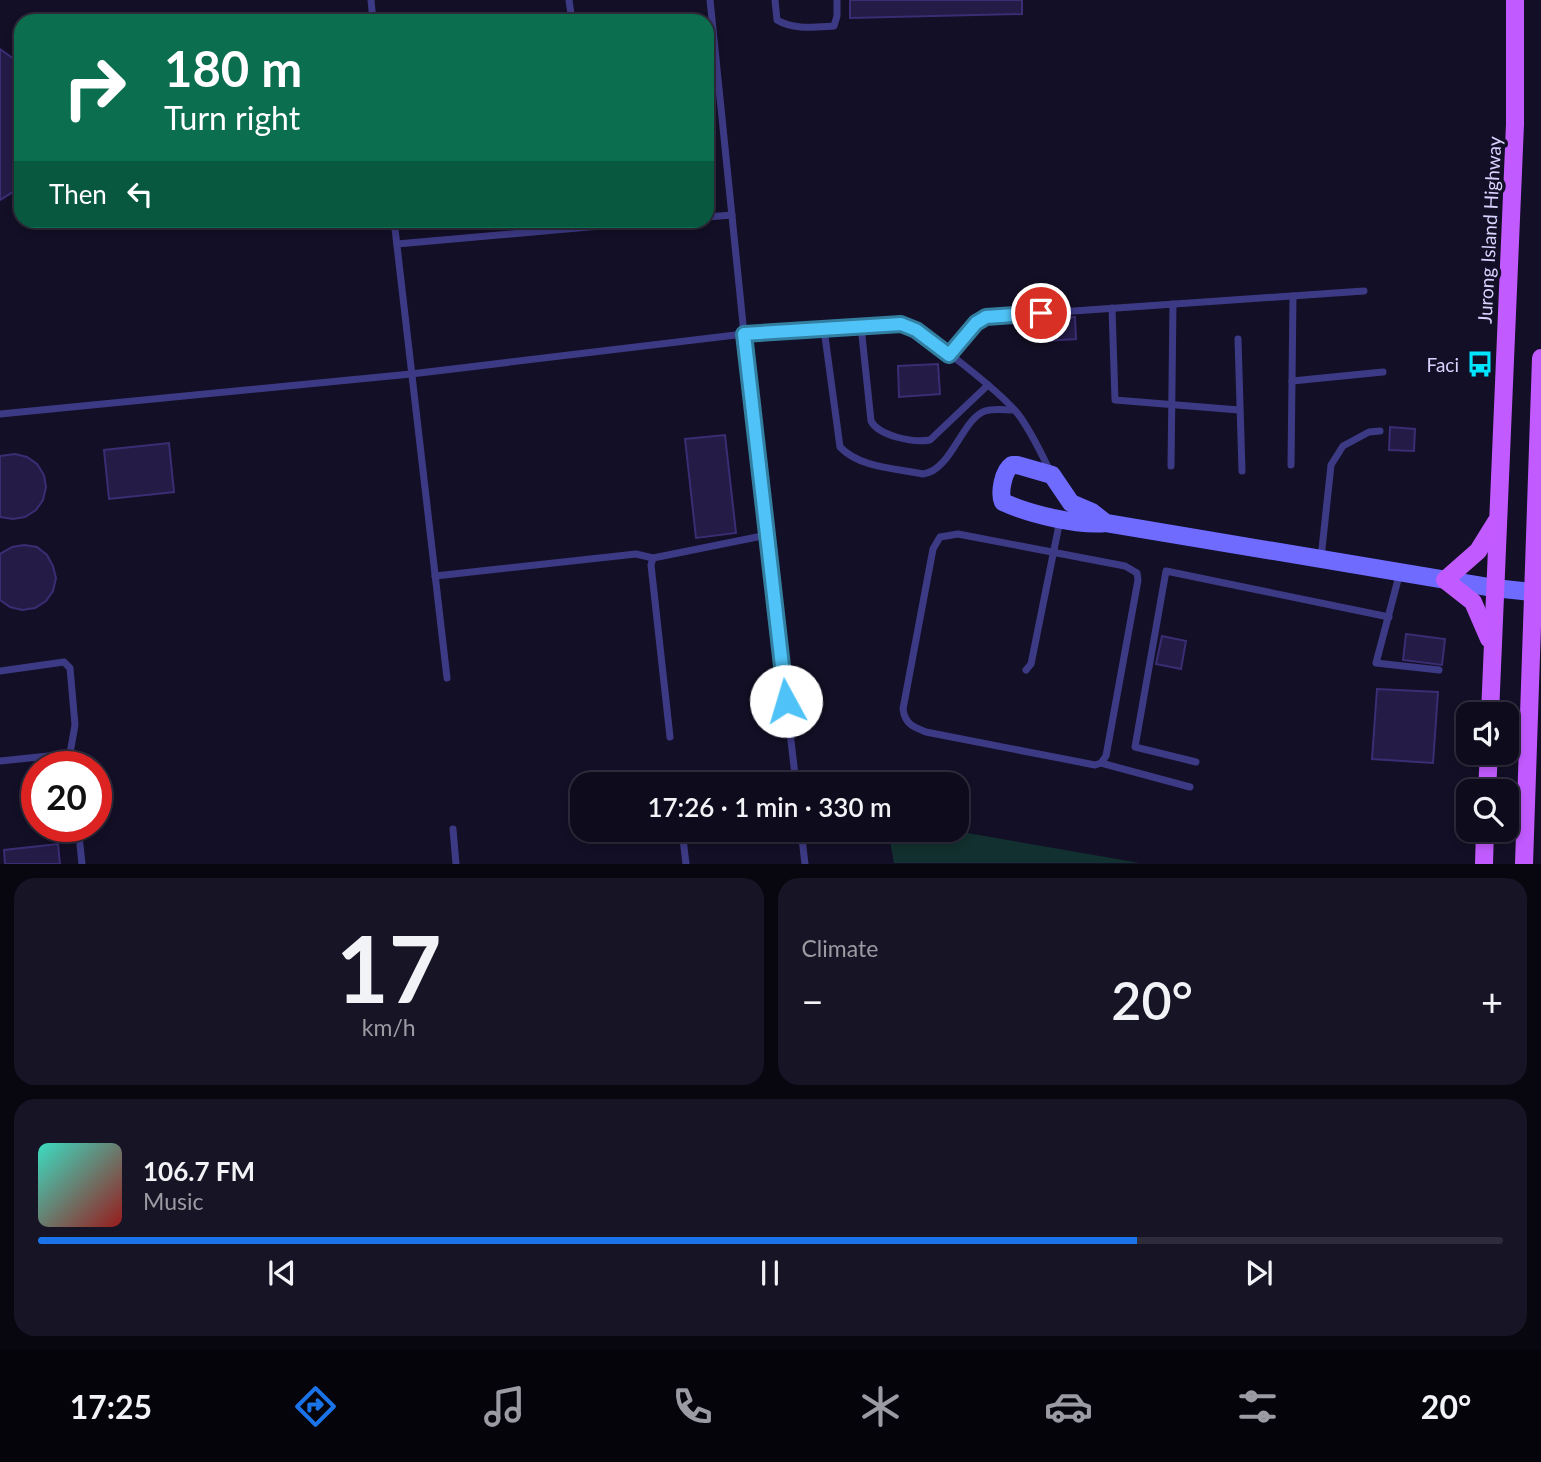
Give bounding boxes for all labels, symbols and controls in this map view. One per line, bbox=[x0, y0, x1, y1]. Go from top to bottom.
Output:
text: 180 m bbox=[164, 39, 302, 97]
icon: right bbox=[49, 42, 140, 133]
text: Turn right bbox=[164, 98, 300, 137]
street label: Jurong Island Highway bbox=[1473, 136, 1505, 324]
icon: left bbox=[121, 175, 159, 213]
text: Then bbox=[49, 178, 107, 210]
pin bbox=[1011, 283, 1071, 343]
icon: arrive bbox=[1022, 294, 1060, 332]
bus stop icon: Faci bbox=[1465, 349, 1495, 379]
place label: Faci bbox=[1427, 353, 1459, 376]
position arrow bbox=[749, 664, 823, 738]
map controls bbox=[1456, 702, 1519, 842]
button: sound bbox=[1456, 702, 1519, 765]
speed limit sign: 20 bbox=[21, 751, 112, 842]
button: search bbox=[1456, 779, 1519, 842]
text: 17:26 · 1 min · 330 m bbox=[647, 791, 892, 823]
text: 17 bbox=[336, 913, 442, 1022]
text: Climate bbox=[802, 934, 878, 962]
text: 20° bbox=[1111, 969, 1193, 1031]
text: − bbox=[802, 978, 824, 1024]
text: + bbox=[1481, 978, 1503, 1024]
text: km/h bbox=[362, 1013, 416, 1041]
text: 106.7 FM bbox=[143, 1155, 255, 1187]
text: Music bbox=[143, 1187, 203, 1215]
icon: previous bbox=[263, 1254, 301, 1292]
icon: pause bbox=[751, 1254, 789, 1292]
icon: next bbox=[1240, 1254, 1278, 1292]
icon: directions bbox=[291, 1382, 340, 1431]
icon: music bbox=[480, 1382, 529, 1431]
icon: phone bbox=[668, 1382, 717, 1431]
icon: climate bbox=[856, 1382, 905, 1431]
icon: car bbox=[1044, 1382, 1093, 1431]
icon: filters bbox=[1233, 1382, 1282, 1431]
text: 17:25 bbox=[70, 1387, 152, 1426]
text: 20° bbox=[1421, 1387, 1471, 1426]

